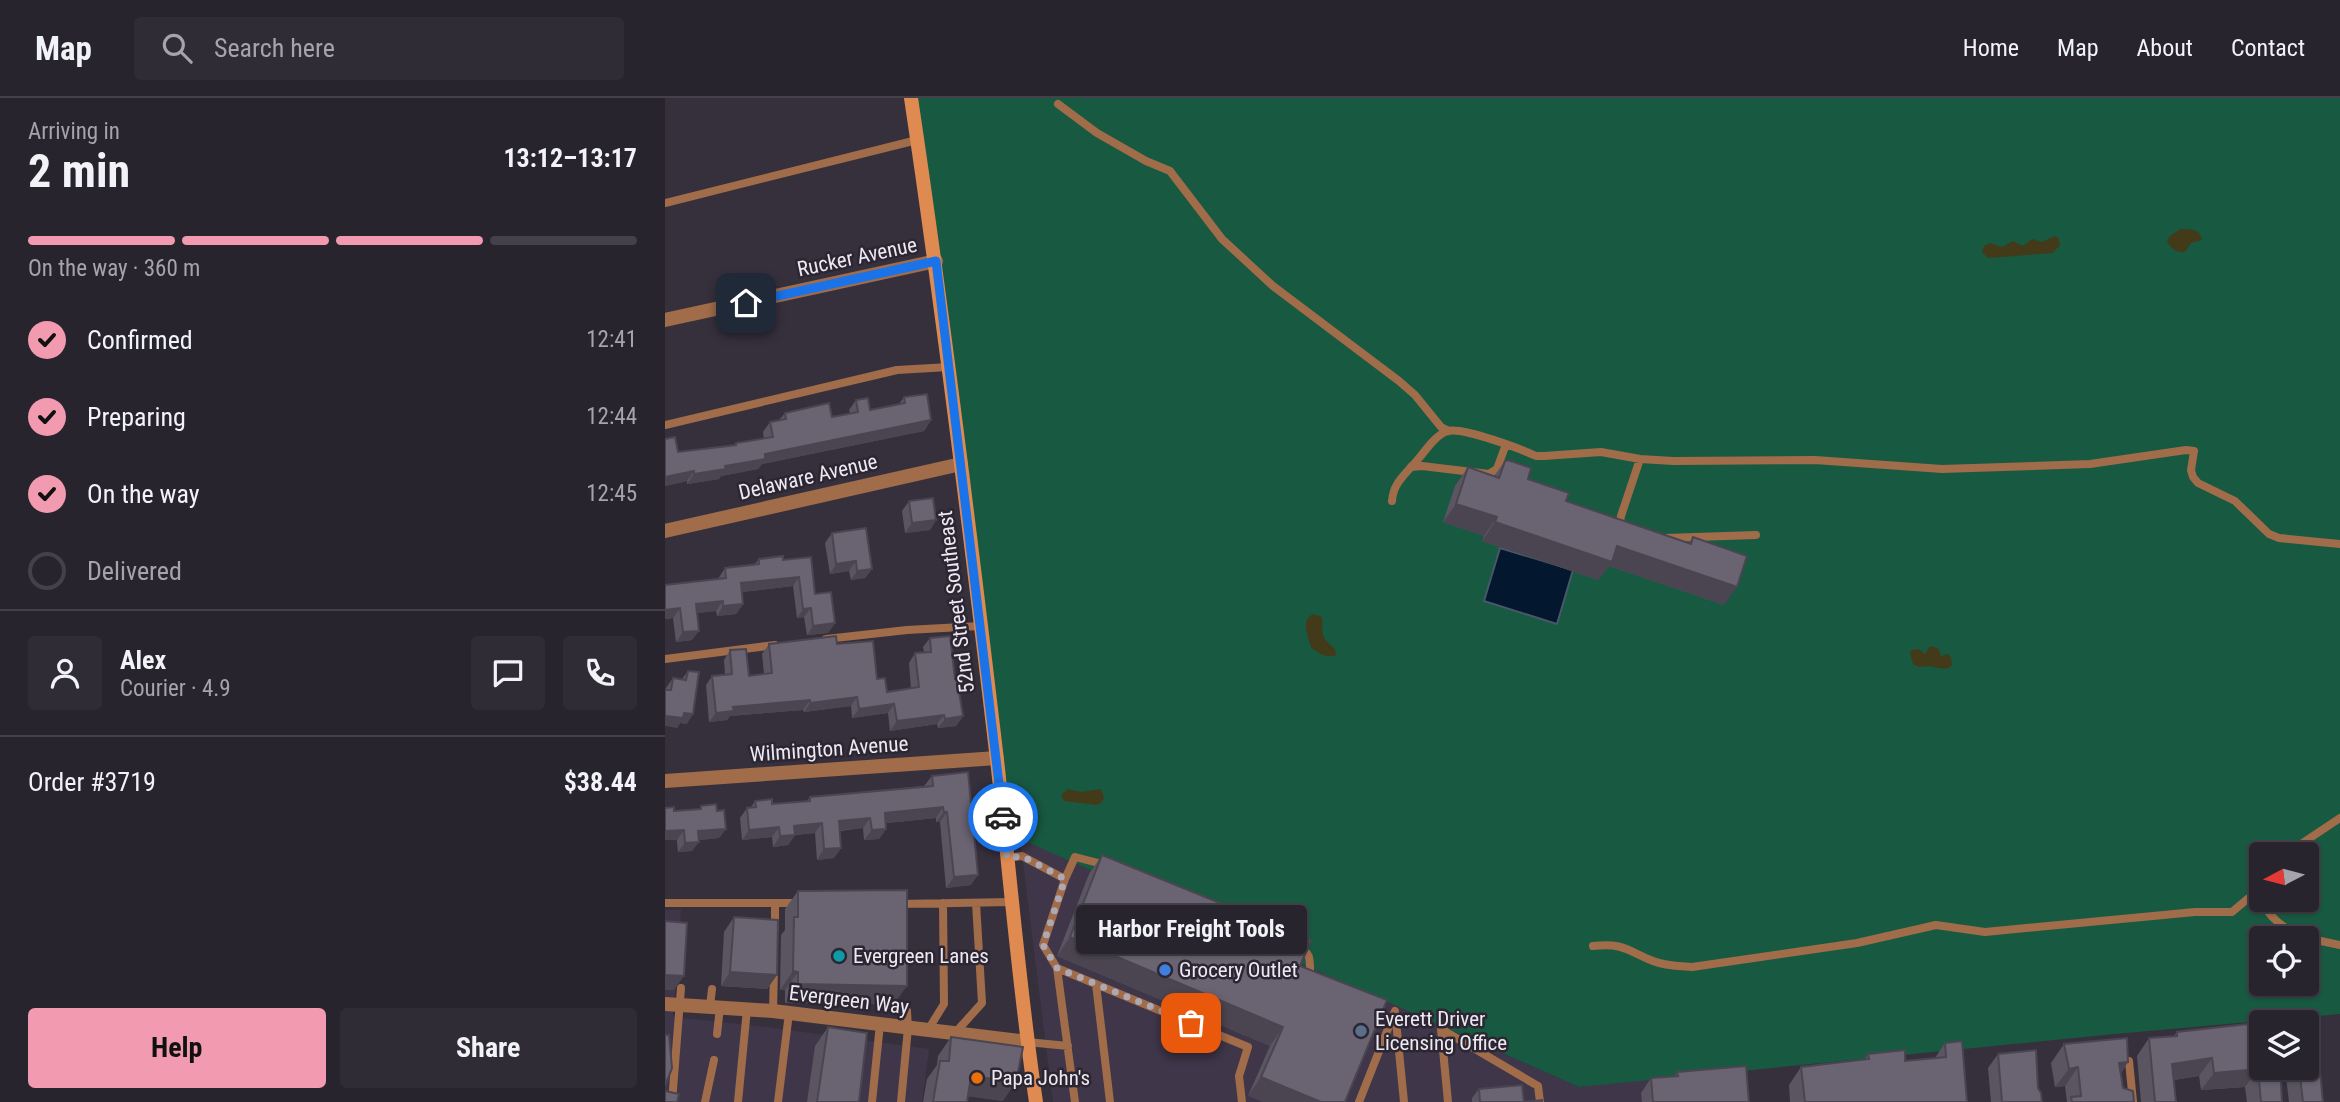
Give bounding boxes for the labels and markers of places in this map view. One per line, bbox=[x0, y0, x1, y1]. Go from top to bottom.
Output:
pin bbox=[716, 273, 776, 333]
callout: Harbor Freight Tools bbox=[1075, 904, 1307, 953]
place label: Evergreen Lanes bbox=[853, 944, 989, 968]
marker: Evergreen Lanes bbox=[831, 948, 847, 964]
place label: Grocery Outlet bbox=[1179, 958, 1298, 982]
marker: Grocery Outlet bbox=[1157, 962, 1173, 978]
pin bbox=[1161, 993, 1221, 1053]
place label: Everett Driver Licensing Office bbox=[1375, 1007, 1507, 1055]
marker: Everett Driver Licensing Office bbox=[1353, 1023, 1369, 1039]
place label: Papa John's bbox=[991, 1066, 1090, 1090]
marker: Papa John's bbox=[969, 1070, 985, 1086]

